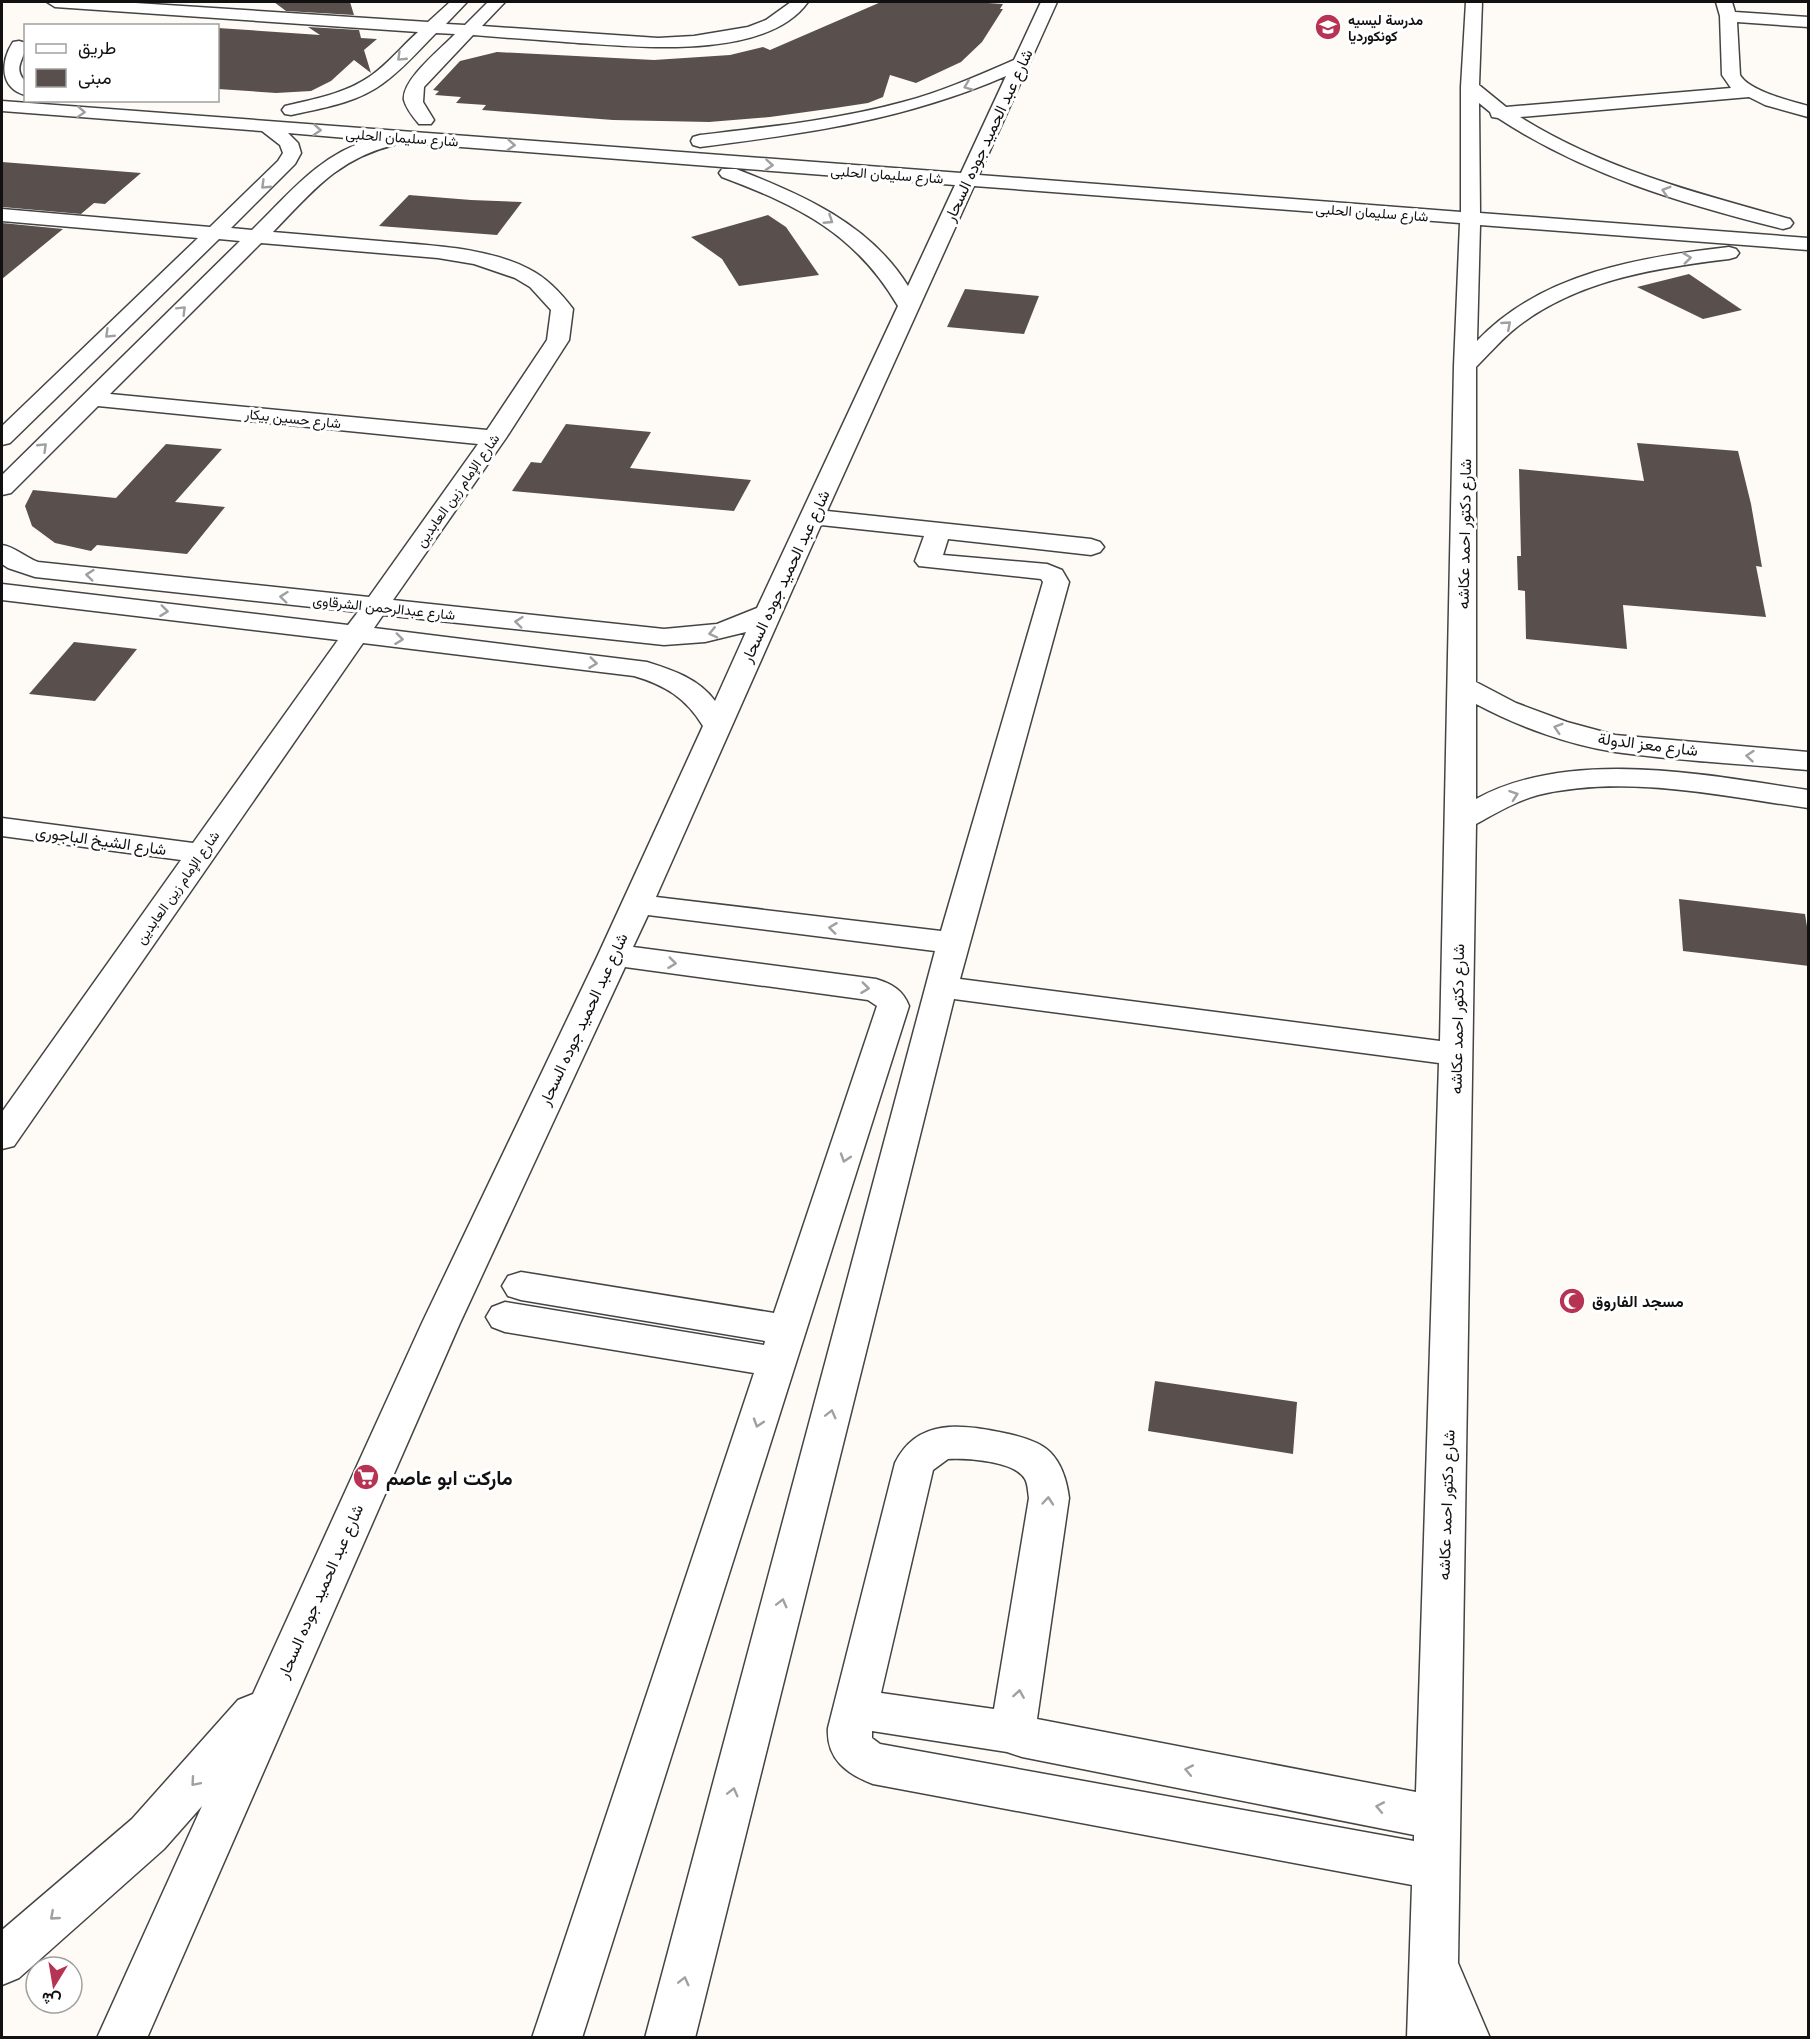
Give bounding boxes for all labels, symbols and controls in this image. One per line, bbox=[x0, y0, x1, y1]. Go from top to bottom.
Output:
place label: مدرسة ليسيه كونكورديا bbox=[1348, 10, 1424, 45]
school or university icon: مدرسة ليسيه كونكورديا bbox=[1313, 12, 1343, 42]
legend bbox=[24, 24, 219, 102]
text: طريق bbox=[78, 35, 116, 59]
street label: شارع عبد الحميد جوده السحار bbox=[938, 45, 1039, 226]
one-way arrow bbox=[398, 49, 409, 60]
text: مبنى bbox=[78, 65, 112, 89]
one-way arrow bbox=[964, 79, 975, 91]
one-way arrow bbox=[76, 105, 85, 118]
one-way arrow bbox=[313, 124, 322, 137]
street label: شارع سليمان الحلبى bbox=[345, 124, 459, 152]
one-way arrow bbox=[507, 139, 516, 152]
one-way arrow bbox=[764, 159, 773, 172]
street label: شارع سليمان الحلبى bbox=[830, 161, 944, 189]
one-way arrow bbox=[261, 177, 272, 188]
one-way arrow bbox=[1661, 186, 1672, 198]
street label: شارع سليمان الحلبى bbox=[1315, 199, 1429, 227]
one-way arrow bbox=[823, 212, 834, 223]
one-way arrow bbox=[1683, 252, 1692, 264]
one-way arrow bbox=[174, 306, 185, 317]
one-way arrow bbox=[1500, 322, 1511, 333]
one-way arrow bbox=[106, 327, 117, 338]
street label: شارع حسين بيكار bbox=[243, 403, 342, 434]
street label: شارع الإمام زين العابدين bbox=[411, 430, 505, 552]
one-way arrow bbox=[36, 443, 47, 454]
street label: شارع دكتور احمد عكاشه bbox=[1452, 459, 1477, 609]
street label: شارع عبد الحميد جوده السحار bbox=[735, 486, 836, 667]
one-way arrow bbox=[85, 569, 95, 582]
street label: شارع عبدالرحمن الشرقاوى bbox=[312, 590, 456, 626]
one-way arrow bbox=[279, 591, 288, 603]
one-way arrow bbox=[159, 604, 168, 617]
one-way arrow bbox=[515, 616, 524, 629]
one-way arrow bbox=[709, 626, 719, 639]
one-way arrow bbox=[395, 633, 404, 645]
one-way arrow bbox=[588, 656, 597, 669]
one-way arrow bbox=[1553, 723, 1564, 735]
street label: شارع معز الدولة bbox=[1597, 727, 1699, 762]
one-way arrow bbox=[1746, 750, 1755, 763]
one-way arrow bbox=[1508, 790, 1519, 802]
street label: شارع الشيخ الباجورى bbox=[34, 820, 168, 861]
street label: شارع الإمام زين العابدين bbox=[131, 827, 225, 949]
one-way arrow bbox=[829, 922, 838, 935]
street label: شارع عبد الحميد جوده السحار bbox=[533, 929, 634, 1110]
street label: شارع دكتور احمد عكاشه bbox=[1445, 944, 1470, 1094]
one-way arrow bbox=[667, 956, 676, 969]
one-way arrow bbox=[860, 982, 870, 994]
one-way arrow bbox=[839, 1152, 852, 1163]
mosque icon: مسجد الفاروق bbox=[1557, 1286, 1587, 1316]
place label: مسجد الفاروق bbox=[1592, 1290, 1684, 1312]
one-way arrow bbox=[823, 1410, 836, 1420]
one-way arrow bbox=[753, 1417, 765, 1428]
street label: شارع دكتور احمد عكاشه bbox=[1432, 1429, 1461, 1581]
supermarket icon: ماركت ابو عاصم bbox=[351, 1462, 381, 1492]
place label: ماركت ابو عاصم bbox=[386, 1464, 513, 1491]
one-way arrow bbox=[1041, 1497, 1054, 1506]
street label: شارع عبد الحميد جوده السحار bbox=[271, 1501, 369, 1683]
one-way arrow bbox=[774, 1598, 787, 1608]
one-way arrow bbox=[1012, 1690, 1024, 1699]
one-way arrow bbox=[1184, 1764, 1194, 1777]
one-way arrow bbox=[191, 1775, 202, 1786]
one-way arrow bbox=[726, 1787, 738, 1798]
one-way arrow bbox=[1375, 1801, 1385, 1814]
one-way arrow bbox=[50, 1909, 61, 1920]
north arrow bbox=[24, 1955, 84, 2015]
one-way arrow bbox=[677, 1976, 690, 1986]
text: ش bbox=[40, 1987, 63, 2012]

